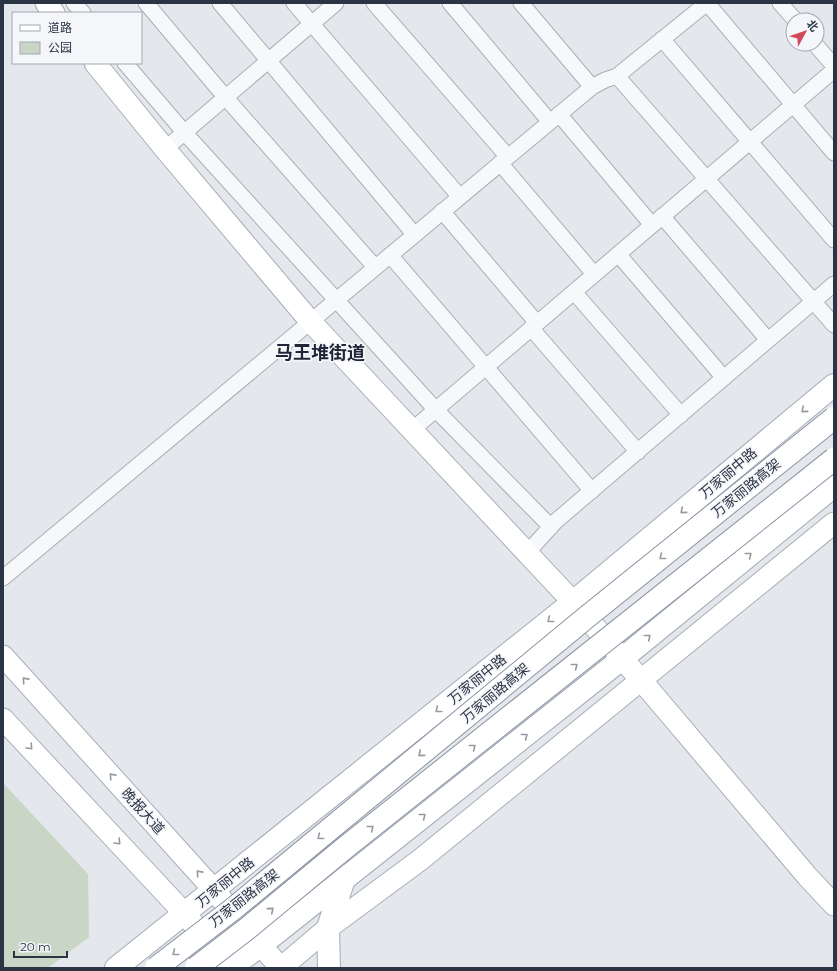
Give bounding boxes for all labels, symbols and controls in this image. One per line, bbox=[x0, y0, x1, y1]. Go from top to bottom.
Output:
legend bbox=[12, 12, 142, 64]
north arrow bbox=[785, 12, 825, 52]
text: 北 bbox=[804, 17, 822, 34]
text: 道路 bbox=[48, 20, 72, 35]
text: 公园 bbox=[48, 40, 72, 55]
district label: 马王堆街道 bbox=[275, 342, 365, 364]
one-way arrow bbox=[801, 405, 809, 412]
street label: 万家丽中路 bbox=[695, 444, 761, 502]
street label: 万家丽路高架 bbox=[708, 455, 784, 521]
one-way arrow bbox=[680, 506, 687, 513]
one-way arrow bbox=[659, 552, 667, 559]
one-way arrow bbox=[745, 553, 752, 560]
one-way arrow bbox=[547, 616, 555, 623]
one-way arrow bbox=[644, 635, 651, 642]
street label: 万家丽中路 bbox=[444, 650, 510, 708]
street label: 万家丽路高架 bbox=[457, 659, 533, 727]
one-way arrow bbox=[571, 664, 578, 671]
one-way arrow bbox=[22, 677, 29, 685]
one-way arrow bbox=[435, 706, 442, 713]
one-way arrow bbox=[520, 733, 527, 740]
one-way arrow bbox=[25, 742, 32, 750]
one-way arrow bbox=[469, 744, 476, 751]
one-way arrow bbox=[418, 750, 425, 757]
one-way arrow bbox=[109, 773, 117, 781]
street label: 晚报大道 bbox=[118, 784, 168, 838]
one-way arrow bbox=[418, 814, 425, 821]
one-way arrow bbox=[367, 825, 374, 832]
one-way arrow bbox=[318, 832, 325, 839]
one-way arrow bbox=[113, 837, 121, 845]
street label: 万家丽中路 bbox=[192, 853, 258, 911]
street label: 万家丽路高架 bbox=[205, 865, 283, 931]
one-way arrow bbox=[196, 870, 204, 878]
one-way arrow bbox=[266, 907, 273, 914]
scale bar bbox=[14, 933, 67, 959]
text: 20 m bbox=[20, 939, 51, 954]
one-way arrow bbox=[173, 948, 180, 955]

